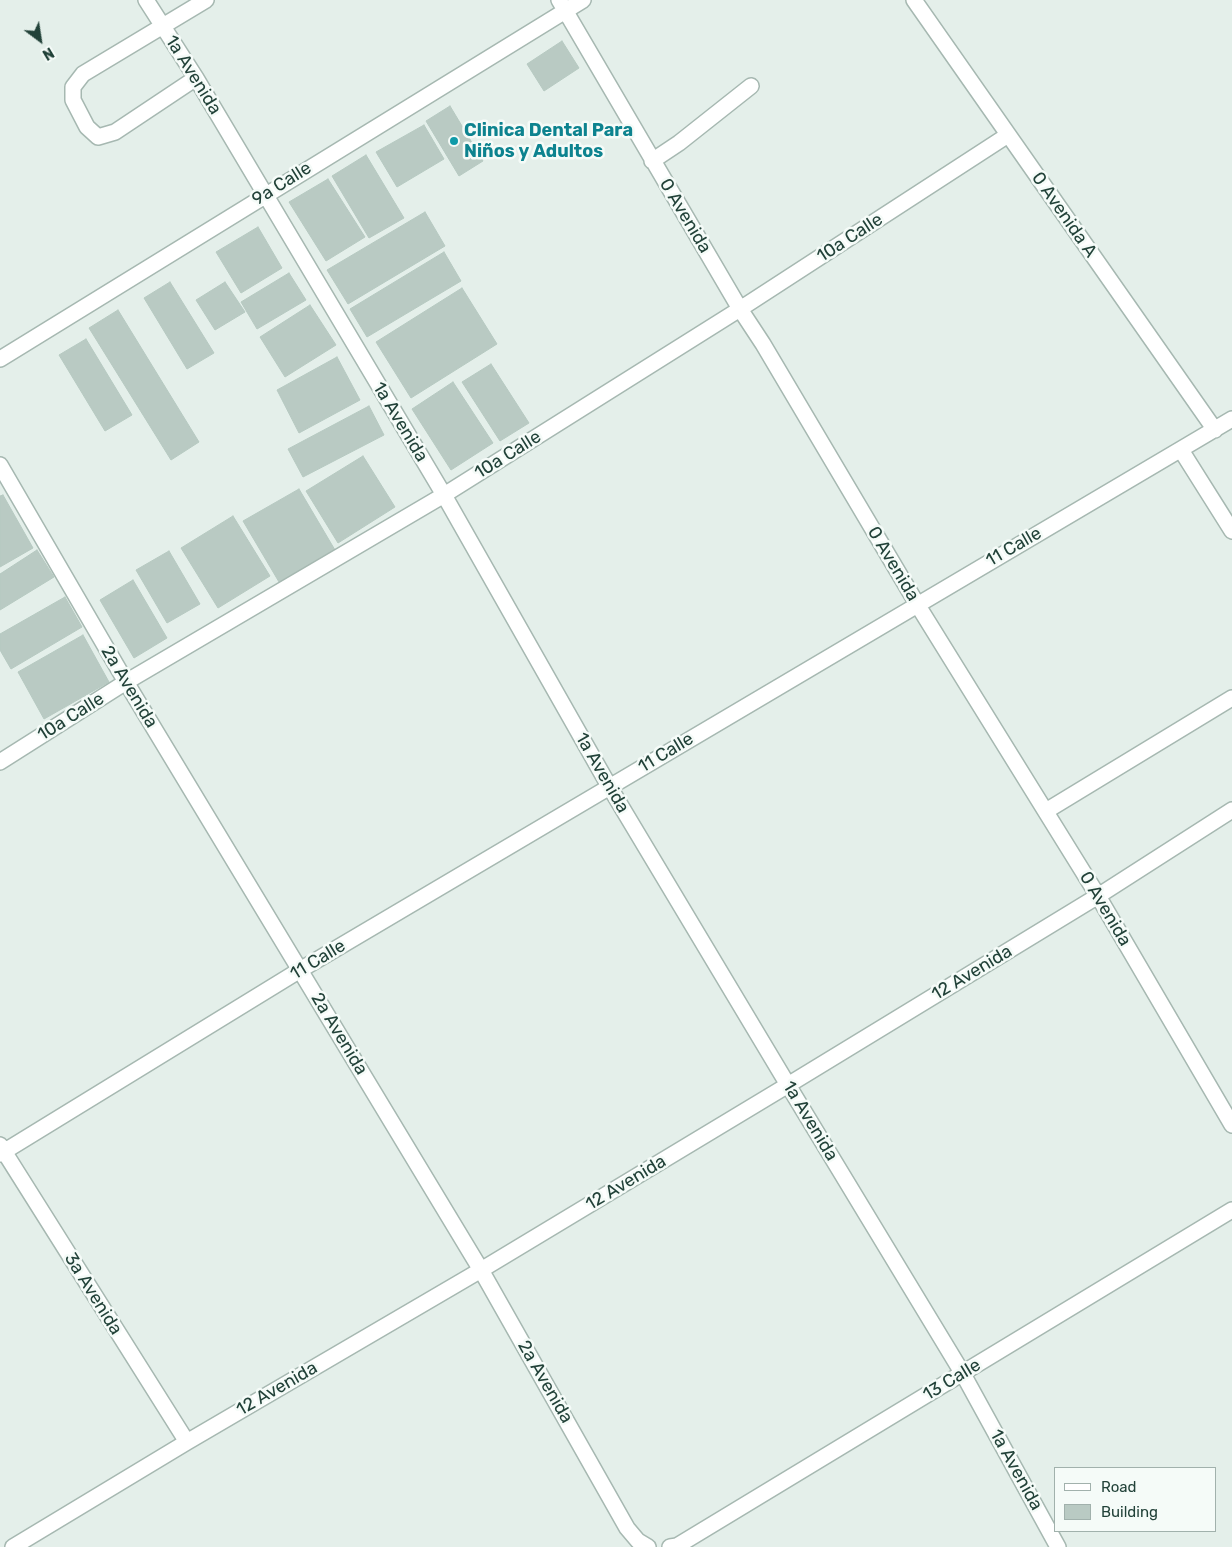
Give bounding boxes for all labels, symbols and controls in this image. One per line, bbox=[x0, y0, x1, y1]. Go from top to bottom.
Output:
north arrow bbox=[15, 15, 65, 65]
street label: 1a Avenida bbox=[160, 31, 226, 119]
text: N bbox=[39, 43, 57, 63]
place label: Clinica Dental Para Niños y Adultos bbox=[464, 120, 633, 162]
marker: Clinica Dental Para Niños y Adultos bbox=[448, 135, 460, 147]
street label: 9a Calle bbox=[248, 157, 316, 211]
street label: 0 Avenida A bbox=[1027, 168, 1101, 262]
street label: 0 Avenida bbox=[654, 175, 716, 257]
street label: 10a Calle bbox=[813, 209, 887, 267]
street label: 1a Avenida bbox=[368, 378, 432, 466]
street label: 10a Calle bbox=[471, 426, 545, 484]
street label: 0 Avenida bbox=[862, 523, 924, 605]
street label: 11 Calle bbox=[982, 523, 1046, 571]
street label: 2a Avenida bbox=[96, 642, 162, 732]
street label: 10a Calle bbox=[34, 688, 108, 746]
street label: 11 Calle bbox=[634, 728, 698, 778]
street label: 1a Avenida bbox=[570, 729, 634, 817]
street label: 0 Avenida bbox=[1074, 868, 1136, 950]
street label: 11 Calle bbox=[286, 935, 350, 985]
street label: 12 Avenida bbox=[928, 941, 1016, 1005]
street label: 2a Avenida bbox=[306, 989, 372, 1079]
street label: 1a Avenida bbox=[778, 1077, 842, 1165]
street label: 12 Avenida bbox=[582, 1151, 670, 1215]
street label: 3a Avenida bbox=[59, 1249, 127, 1339]
street label: 2a Avenida bbox=[513, 1337, 577, 1427]
street label: 13 Calle bbox=[919, 1354, 985, 1406]
street label: 12 Avenida bbox=[233, 1357, 321, 1421]
street label: 1a Avenida bbox=[985, 1426, 1047, 1514]
legend bbox=[1054, 1467, 1217, 1532]
text: Road bbox=[1101, 1478, 1137, 1496]
text: Building bbox=[1101, 1503, 1158, 1521]

